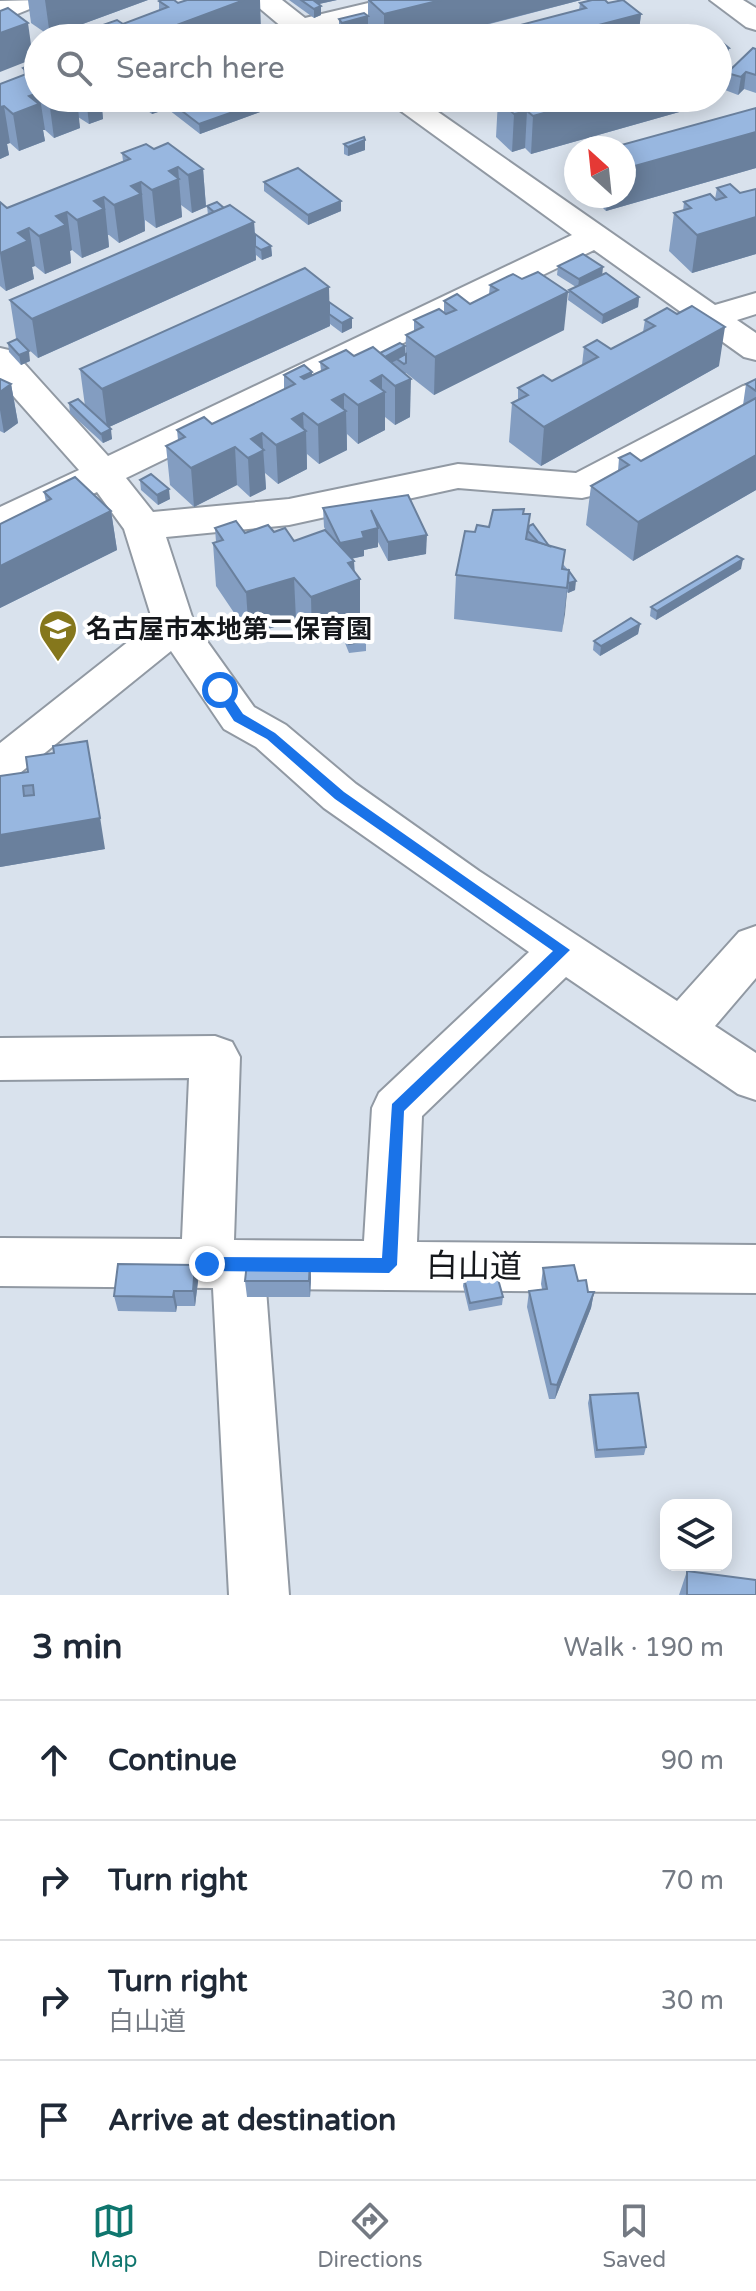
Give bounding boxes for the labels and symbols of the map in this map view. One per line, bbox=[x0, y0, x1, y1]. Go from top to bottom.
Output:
north arrow bbox=[564, 136, 636, 208]
school or university icon: 名古屋市本地第二保育園 bbox=[37, 608, 79, 663]
place label: 名古屋市本地第二保育園 bbox=[86, 614, 372, 645]
route start bbox=[202, 672, 238, 708]
route end bbox=[189, 1246, 225, 1282]
street label: 白山道 bbox=[426, 1247, 522, 1287]

